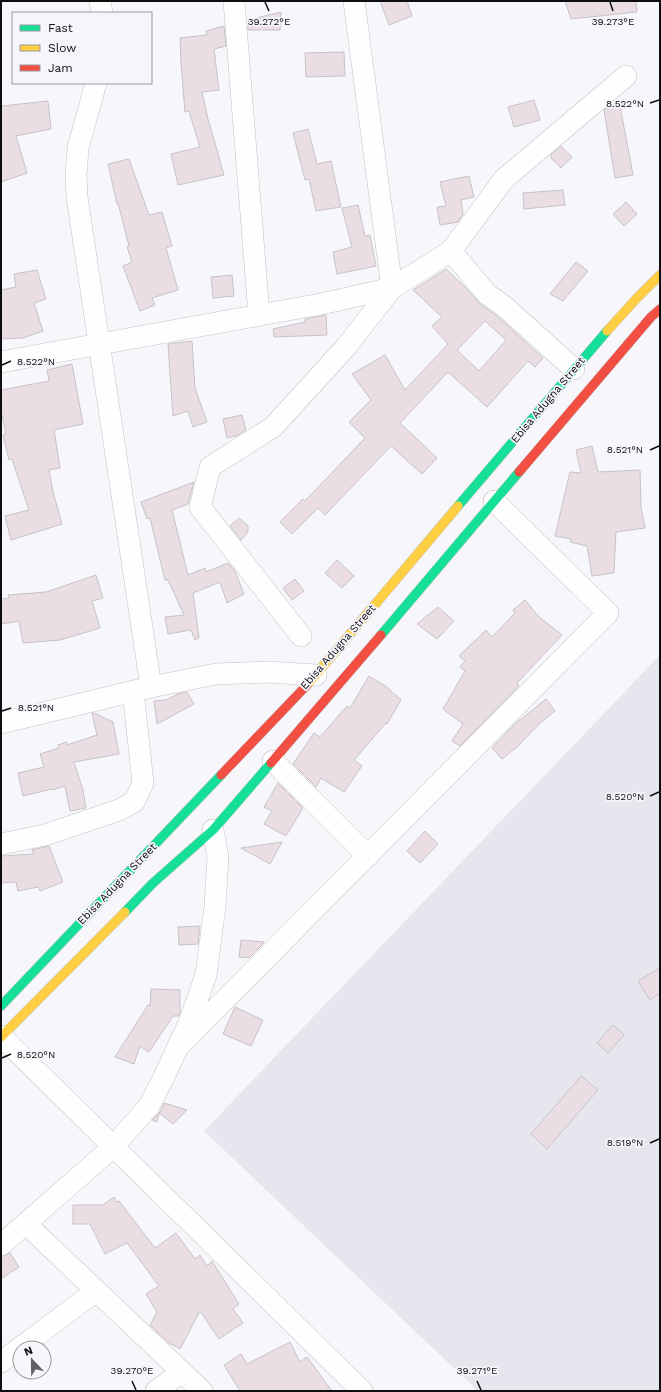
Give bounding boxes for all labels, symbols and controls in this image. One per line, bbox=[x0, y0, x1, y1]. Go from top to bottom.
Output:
legend bbox=[12, 12, 152, 84]
text: 39.272°E bbox=[248, 16, 290, 27]
text: 39.273°E bbox=[592, 16, 634, 27]
text: Fast bbox=[48, 21, 73, 35]
text: Slow bbox=[48, 41, 76, 55]
text: Jam bbox=[48, 61, 73, 75]
text: 8.522°N bbox=[606, 98, 644, 109]
street label: Ebisa Adugna Street bbox=[508, 354, 588, 446]
text: 8.522°N bbox=[17, 356, 55, 367]
text: 8.521°N bbox=[607, 444, 643, 455]
street label: Ebisa Adugna Street bbox=[298, 602, 379, 692]
text: 8.521°N bbox=[18, 702, 54, 713]
text: 8.520°N bbox=[606, 791, 644, 802]
street label: Ebisa Adugna Street bbox=[75, 840, 160, 927]
text: 8.520°N bbox=[17, 1049, 55, 1060]
text: 8.519°N bbox=[607, 1137, 643, 1148]
north arrow bbox=[12, 1340, 52, 1380]
text: N bbox=[22, 1344, 35, 1359]
text: 39.270°E bbox=[111, 1365, 153, 1376]
text: 39.271°E bbox=[457, 1365, 497, 1376]

